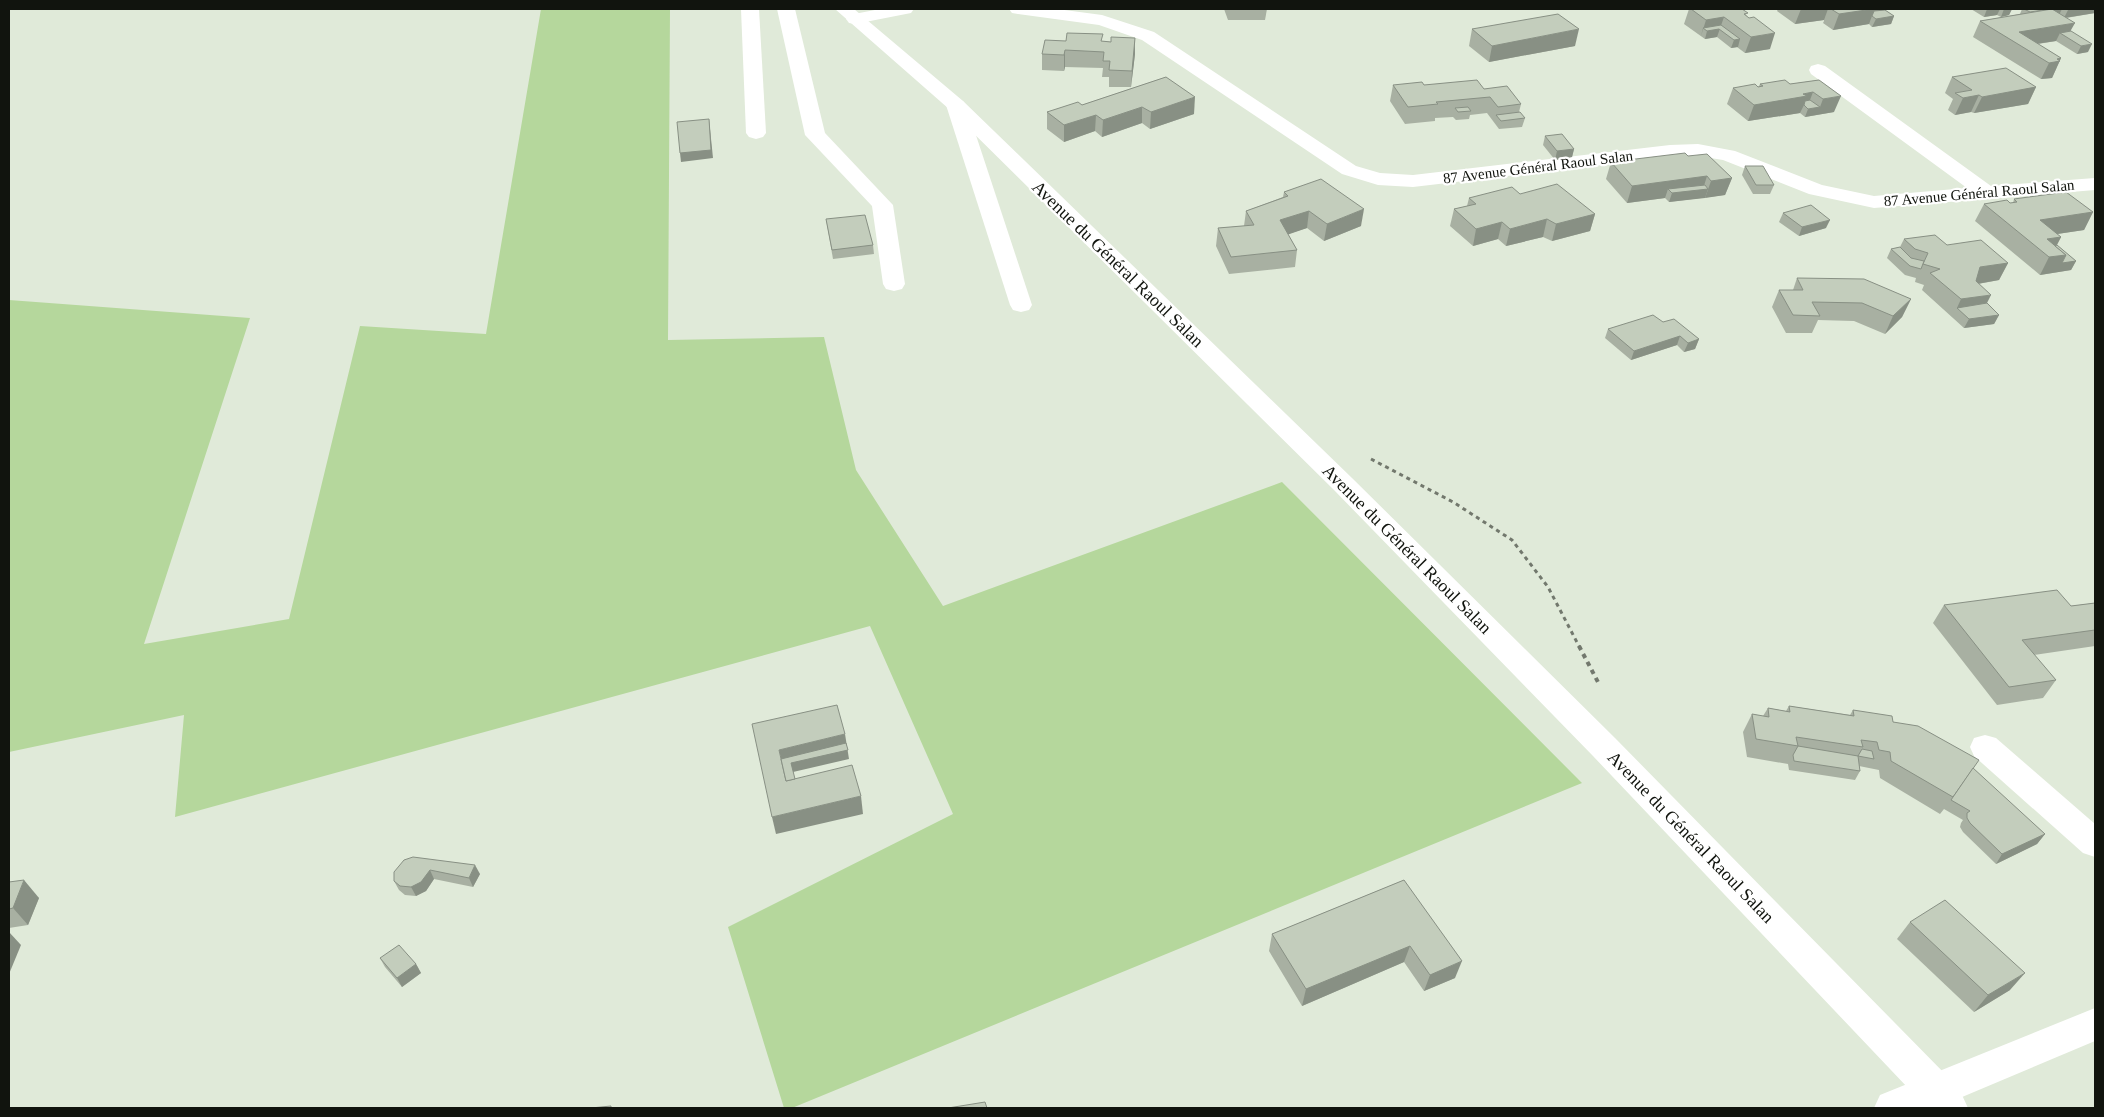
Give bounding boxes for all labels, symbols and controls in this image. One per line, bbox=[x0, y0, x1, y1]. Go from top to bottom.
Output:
street label: 87 Avenue Général Raoul Salan bbox=[1442, 147, 1634, 187]
street label: Avenue du Général Raoul Salan bbox=[1028, 177, 1208, 351]
street label: 87 Avenue Général Raoul Salan bbox=[1883, 177, 2075, 209]
street label: Avenue du Général Raoul Salan bbox=[1318, 460, 1496, 638]
street label: Avenue du Général Raoul Salan bbox=[1604, 747, 1778, 927]

